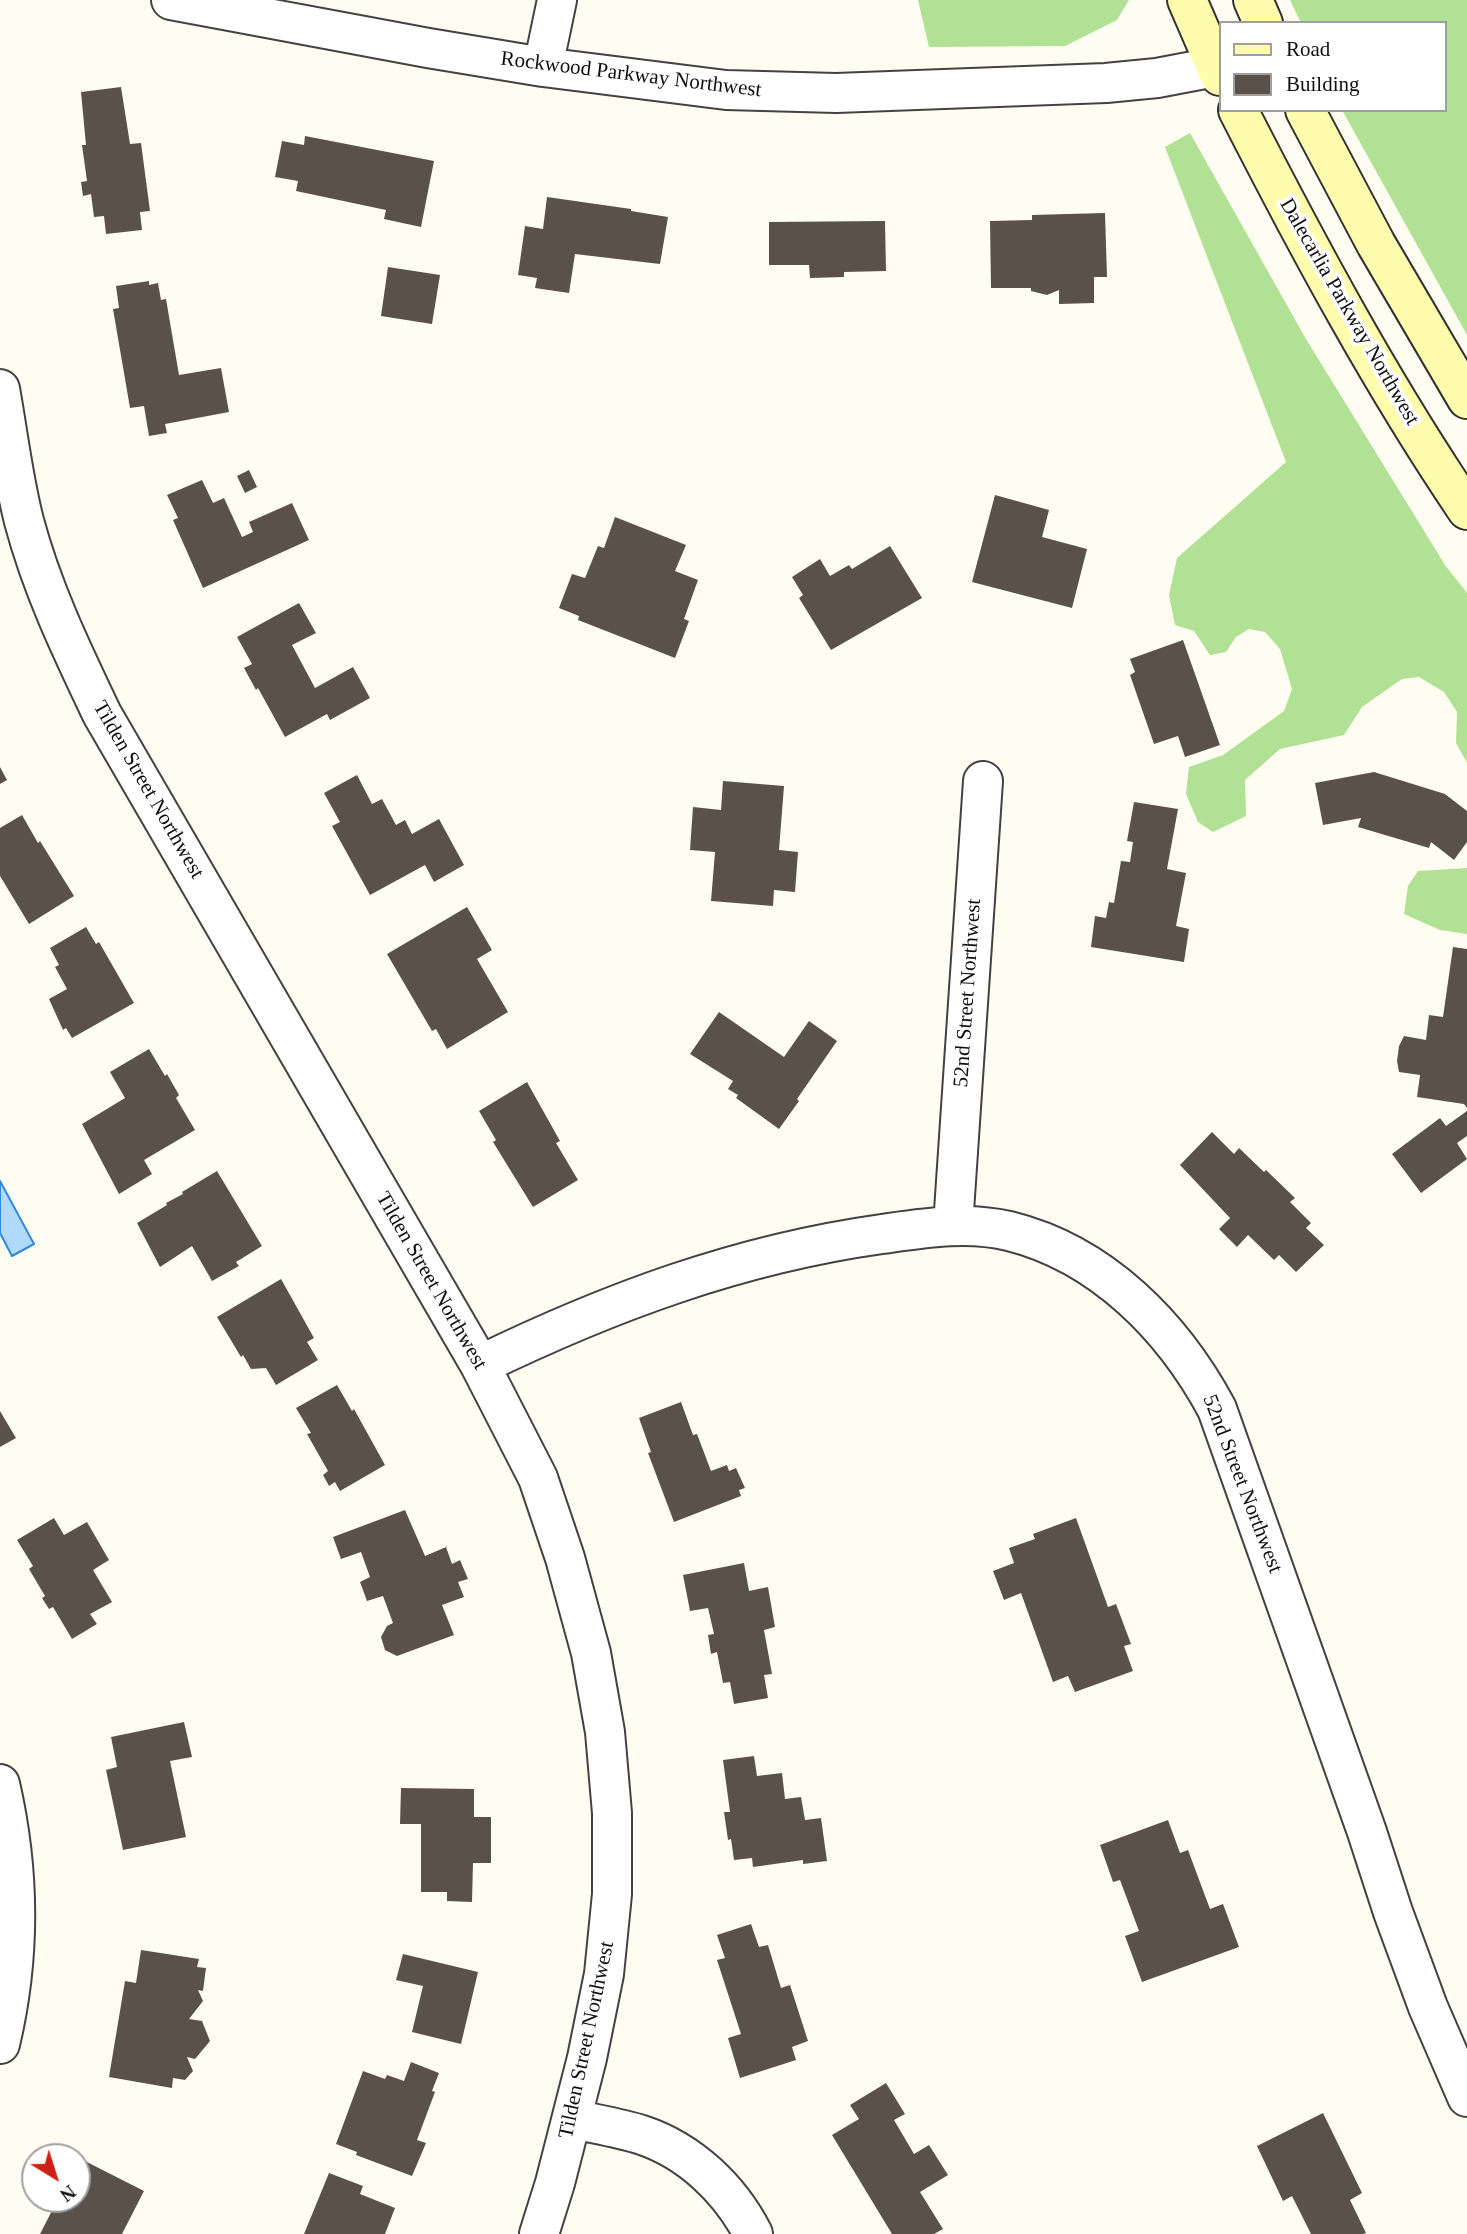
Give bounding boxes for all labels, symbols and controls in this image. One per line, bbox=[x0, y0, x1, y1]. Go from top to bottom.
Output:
legend bbox=[1218, 21, 1446, 112]
text: Road bbox=[1286, 37, 1330, 61]
street label: Rockwood Parkway Northwest bbox=[499, 47, 763, 103]
text: Building bbox=[1286, 72, 1360, 96]
street label: Dalecarlia Parkway Northwest bbox=[1274, 194, 1424, 430]
street label: Tilden Street Northwest bbox=[87, 697, 209, 883]
street label: 52nd Street Northwest bbox=[949, 898, 987, 1088]
street label: Tilden Street Northwest bbox=[370, 1188, 492, 1374]
street label: 52nd Street Northwest bbox=[1196, 1391, 1288, 1577]
street label: Tilden Street Northwest bbox=[554, 1939, 620, 2141]
north arrow bbox=[21, 2143, 91, 2213]
text: N bbox=[56, 2181, 80, 2206]

